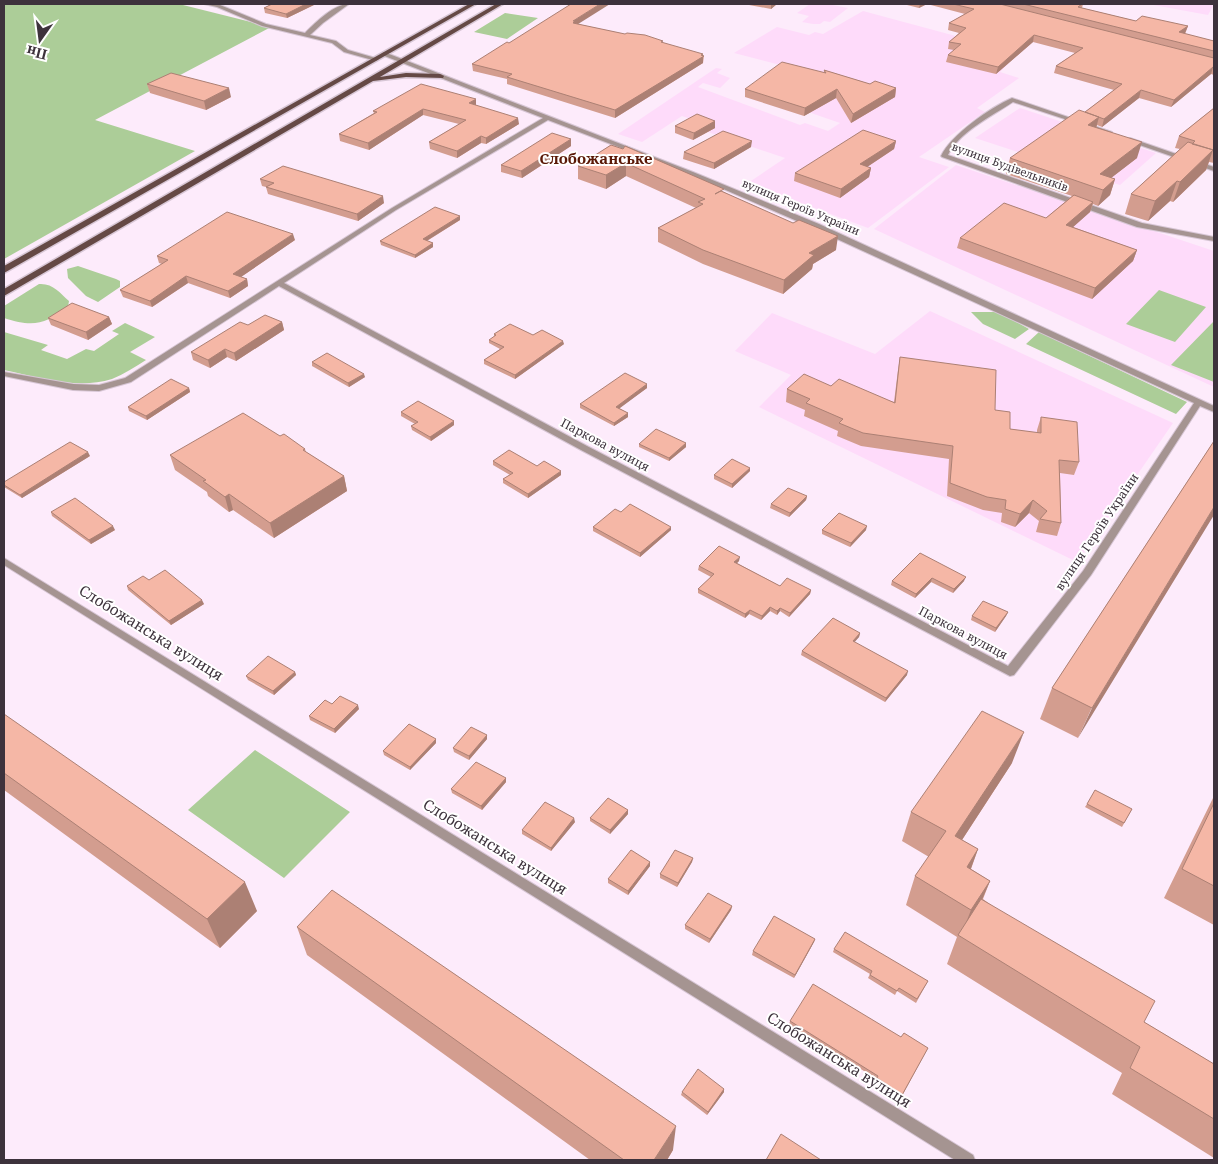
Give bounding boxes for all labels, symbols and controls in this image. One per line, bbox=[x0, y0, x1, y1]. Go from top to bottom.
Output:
north arrow bbox=[15, 15, 65, 65]
text: Пн bbox=[24, 41, 49, 65]
street label: вулиця Будівельників bbox=[950, 139, 1070, 195]
district label: Слобожанське bbox=[540, 148, 652, 168]
street label: вулиця Героїв України bbox=[740, 175, 862, 238]
street label: Паркова вулиця bbox=[558, 414, 653, 475]
street label: вулиця Героїв України bbox=[1051, 470, 1142, 594]
street label: Слобожанська вулиця bbox=[76, 580, 227, 685]
street label: Паркова вулиця bbox=[916, 602, 1011, 663]
street label: Слобожанська вулиця bbox=[420, 794, 571, 899]
street label: Слобожанська вулиця bbox=[764, 1007, 915, 1112]

